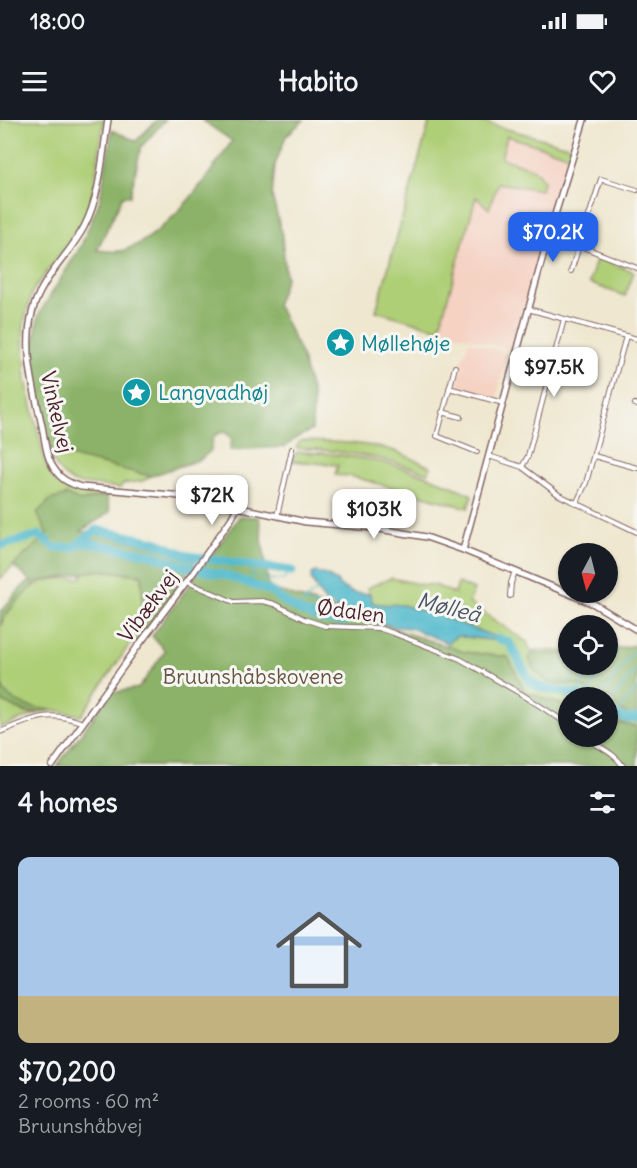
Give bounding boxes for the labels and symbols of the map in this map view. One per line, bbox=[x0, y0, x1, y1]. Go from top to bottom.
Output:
pin: $70.2K bbox=[504, 212, 602, 263]
place icon: Møllehøje bbox=[324, 327, 356, 359]
place label: Møllehøje bbox=[361, 330, 450, 357]
pin: $97.5K bbox=[505, 347, 603, 398]
street label: Vinkelvej bbox=[35, 369, 79, 455]
place icon: Langvadhøj bbox=[121, 376, 153, 408]
place label: Langvadhøj bbox=[158, 379, 268, 406]
pin: $72K bbox=[176, 475, 248, 526]
pin: $103K bbox=[332, 489, 416, 540]
north arrow bbox=[558, 543, 618, 603]
street label: Vibækvej bbox=[112, 564, 184, 648]
water label: Mølleå bbox=[414, 586, 485, 629]
street label: Ødalen bbox=[315, 593, 387, 629]
park label: Bruunshåbskovene bbox=[162, 663, 344, 690]

